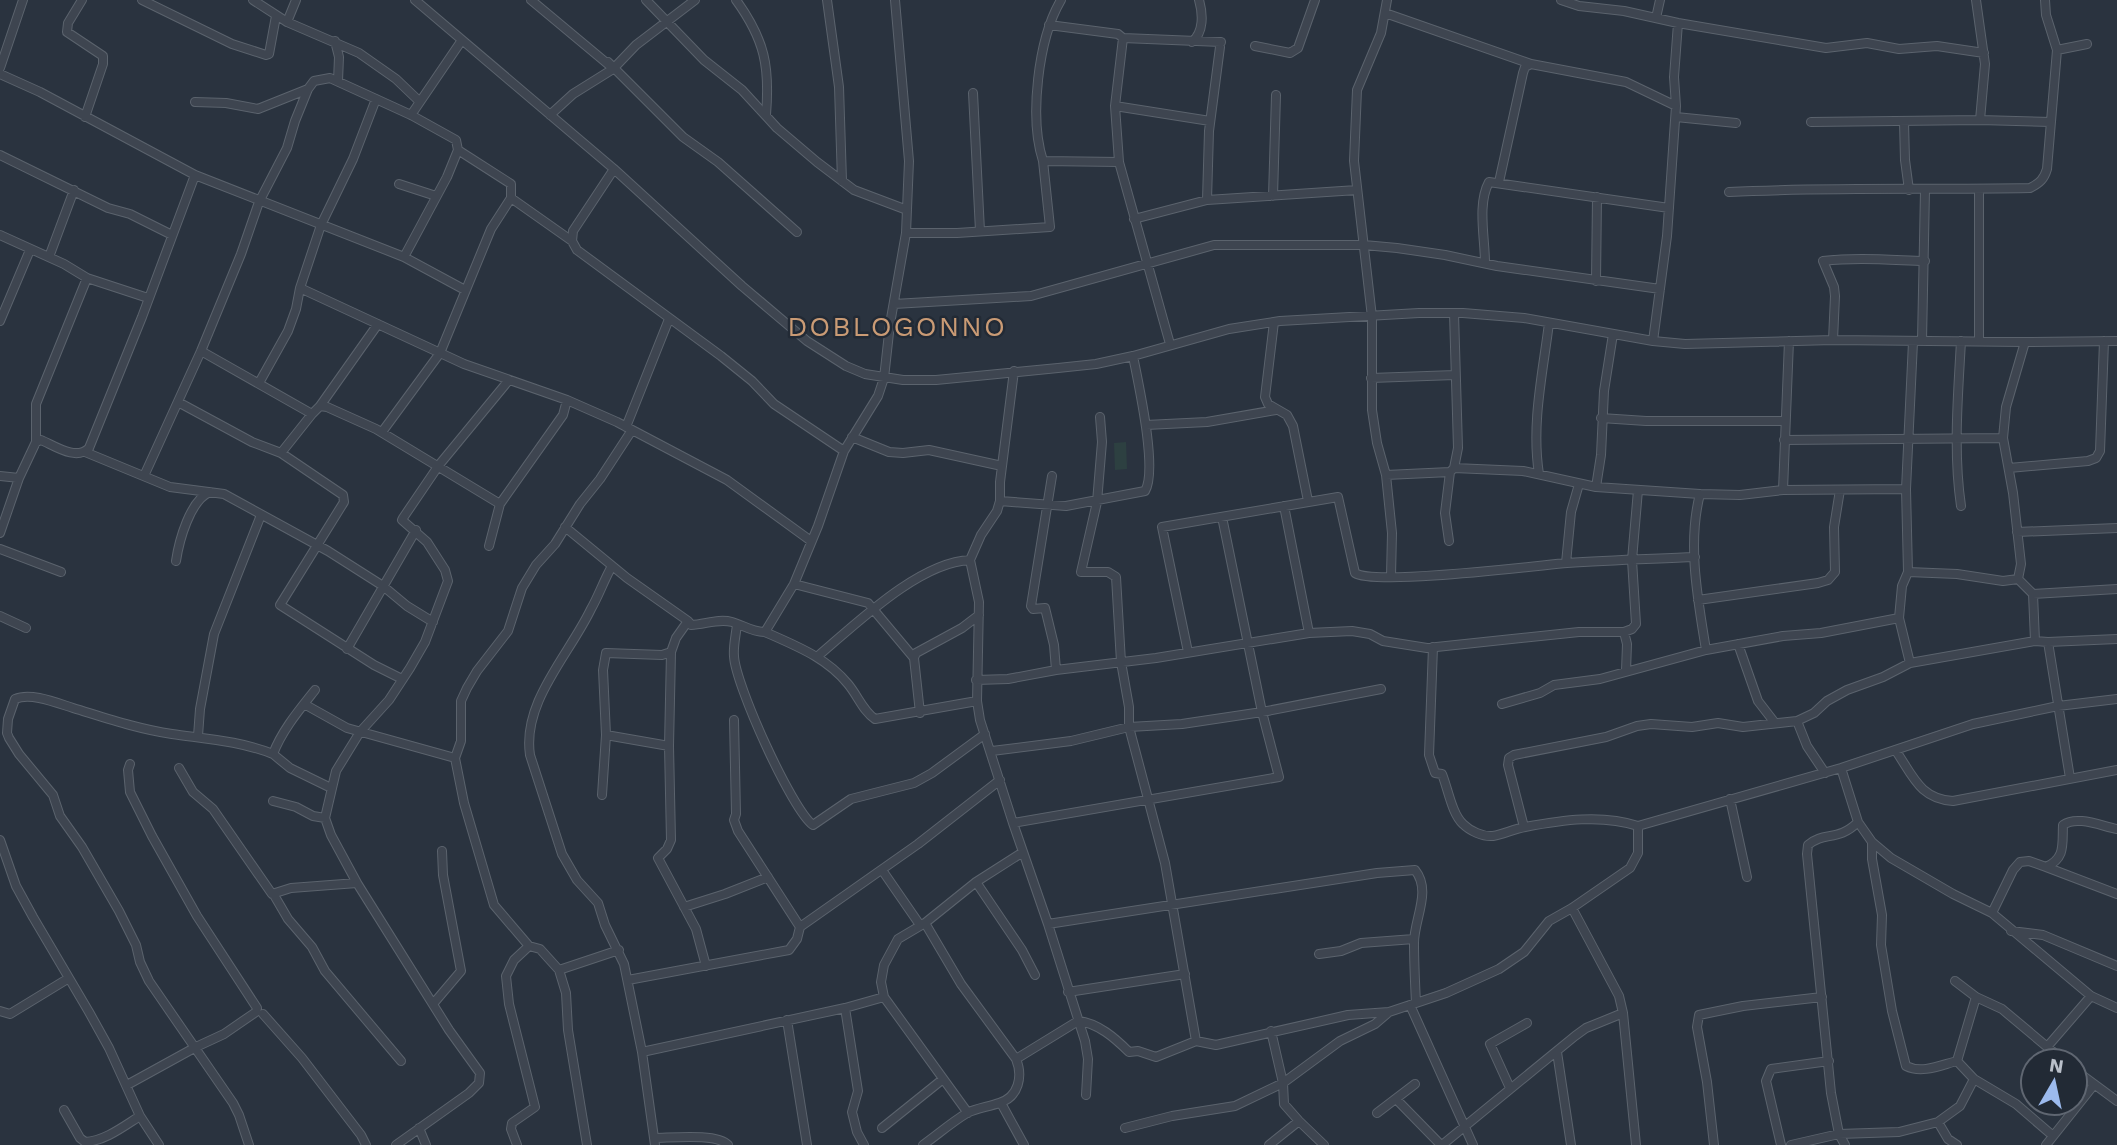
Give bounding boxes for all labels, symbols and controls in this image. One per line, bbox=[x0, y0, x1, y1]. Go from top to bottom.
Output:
district label: DOBLOGONNO bbox=[787, 310, 1007, 343]
north arrow bbox=[2019, 1047, 2089, 1117]
text: N bbox=[2048, 1053, 2065, 1078]

